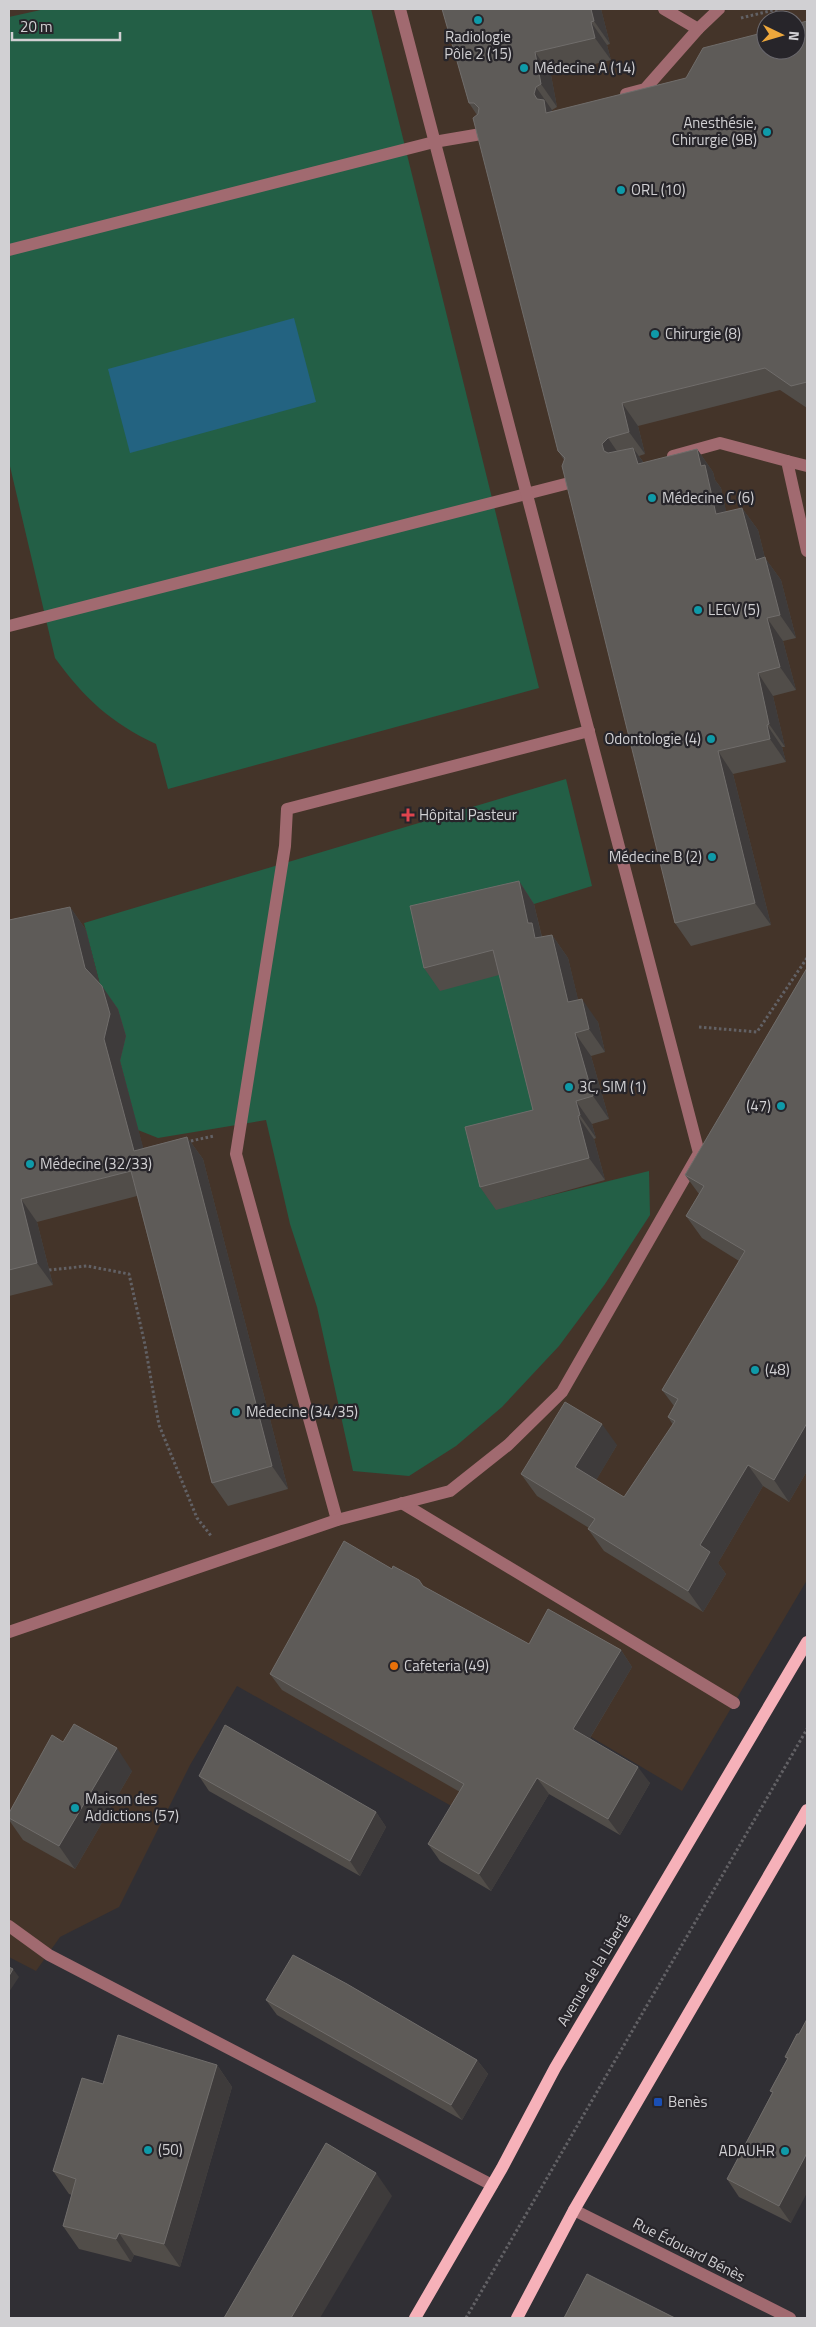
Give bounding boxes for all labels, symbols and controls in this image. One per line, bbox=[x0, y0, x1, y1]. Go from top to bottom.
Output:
scale bar bbox=[12, 10, 120, 42]
north arrow bbox=[756, 10, 806, 60]
marker: Radiologie Pôle 2 (15) bbox=[472, 14, 484, 26]
text: 20 m bbox=[20, 15, 53, 38]
place label: Radiologie Pôle 2 (15) bbox=[444, 25, 512, 65]
text: N bbox=[784, 30, 805, 42]
place label: Médecine A (14) bbox=[534, 56, 635, 79]
marker: Médecine A (14) bbox=[518, 62, 530, 74]
place label: Anesthésie, Chirurgie (9B) bbox=[672, 111, 757, 151]
marker: Anesthésie, Chirurgie (9B) bbox=[761, 126, 773, 138]
place label: ORL (10) bbox=[631, 178, 685, 201]
marker: ORL (10) bbox=[615, 184, 627, 196]
place label: Chirurgie (8) bbox=[665, 322, 741, 345]
marker: Chirurgie (8) bbox=[649, 328, 661, 340]
place label: Médecine C (6) bbox=[662, 486, 754, 509]
marker: Médecine C (6) bbox=[646, 492, 658, 504]
place label: LECV (5) bbox=[708, 598, 760, 621]
marker: LECV (5) bbox=[692, 604, 704, 616]
place label: Odontologie (4) bbox=[604, 727, 701, 750]
marker: Odontologie (4) bbox=[705, 733, 717, 745]
place label: Hôpital Pasteur bbox=[419, 803, 517, 826]
marker: Hôpital Pasteur bbox=[401, 808, 415, 822]
place label: Médecine B (2) bbox=[609, 845, 702, 868]
marker: Médecine B (2) bbox=[706, 851, 718, 863]
place label: 3C, SIM (1) bbox=[579, 1075, 646, 1098]
marker: 3C, SIM (1) bbox=[563, 1081, 575, 1093]
place label: (47) bbox=[746, 1094, 771, 1117]
marker: (47) bbox=[775, 1100, 787, 1112]
place label: Médecine (32/33) bbox=[40, 1152, 152, 1175]
marker: Médecine (32/33) bbox=[24, 1158, 36, 1170]
place label: (48) bbox=[765, 1358, 790, 1381]
marker: (48) bbox=[749, 1364, 761, 1376]
place label: Médecine (34/35) bbox=[246, 1400, 358, 1423]
marker: Médecine (34/35) bbox=[230, 1406, 242, 1418]
place label: Cafeteria (49) bbox=[404, 1654, 489, 1677]
marker: Cafeteria (49) bbox=[388, 1660, 400, 1672]
place label: Maison des Addictions (57) bbox=[85, 1787, 179, 1827]
marker: Maison des Addictions (57) bbox=[69, 1802, 81, 1814]
street label: Avenue de la Liberté bbox=[551, 1909, 636, 2030]
place label: Benès bbox=[668, 2090, 707, 2113]
marker: Benès bbox=[652, 2096, 664, 2108]
place label: (50) bbox=[158, 2138, 183, 2161]
place label: ADAUHR bbox=[719, 2139, 775, 2162]
marker: (50) bbox=[142, 2144, 154, 2156]
marker: ADAUHR bbox=[779, 2145, 791, 2157]
street label: Rue Édouard Bénès bbox=[629, 2211, 749, 2288]

